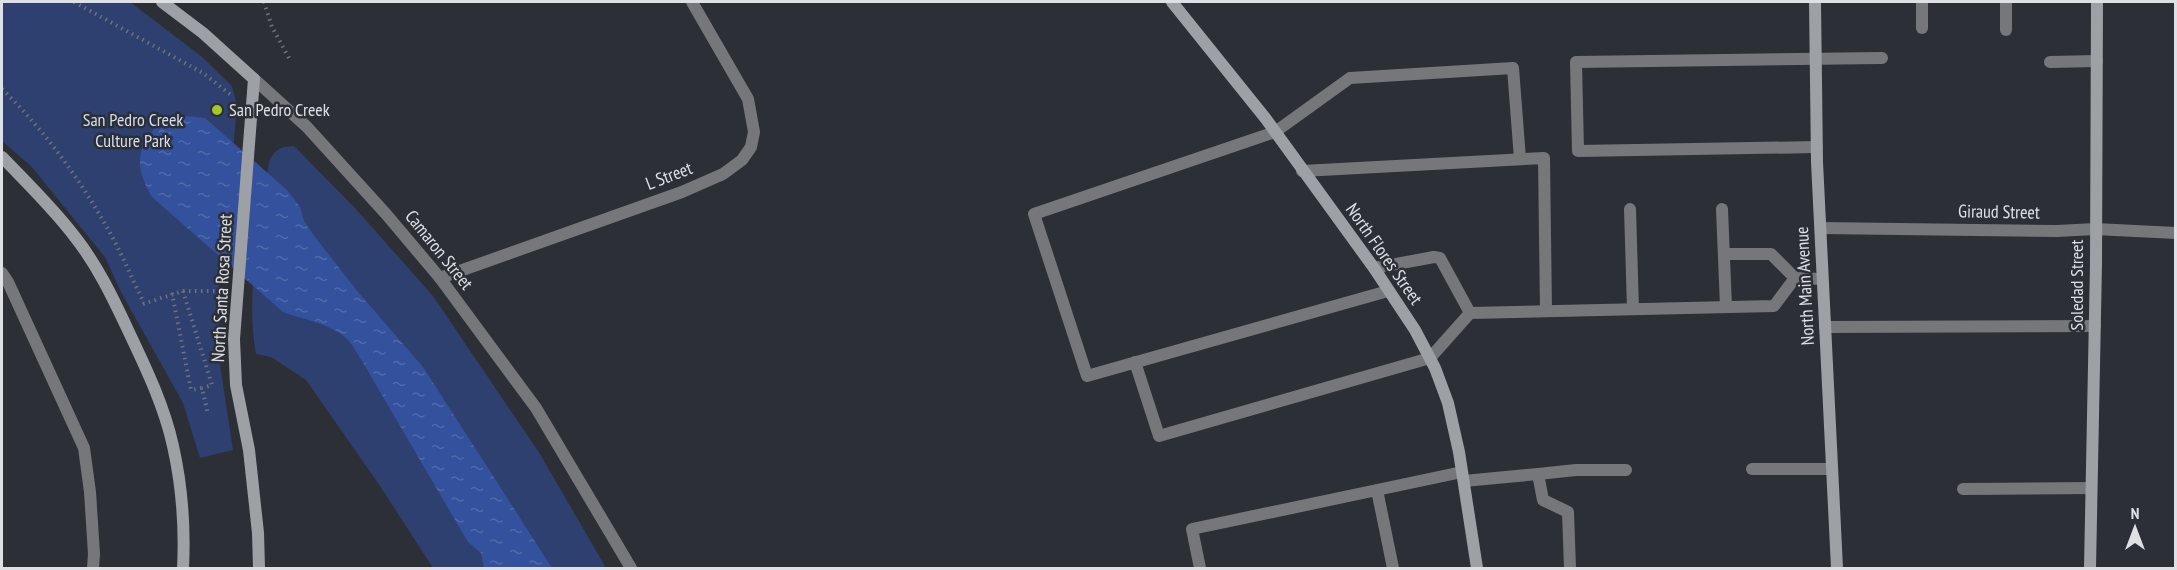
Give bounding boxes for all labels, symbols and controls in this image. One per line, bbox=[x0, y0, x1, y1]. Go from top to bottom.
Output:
place label: San Pedro Creek bbox=[229, 98, 330, 121]
marker: San Pedro Creek bbox=[210, 103, 224, 117]
park label: San Pedro Creek Culture Park bbox=[83, 108, 183, 152]
street label: L Street bbox=[642, 156, 695, 195]
street label: North Flores Street bbox=[1341, 199, 1428, 309]
street label: Giraud Street bbox=[1958, 199, 2040, 224]
street label: Camaron Street bbox=[400, 205, 479, 294]
street label: North Santa Rosa Street bbox=[206, 213, 237, 363]
street label: North Main Avenue bbox=[1790, 226, 1819, 346]
street label: Soledad Street bbox=[2065, 239, 2088, 330]
north arrow bbox=[2105, 498, 2165, 558]
text: N bbox=[2131, 503, 2139, 523]

